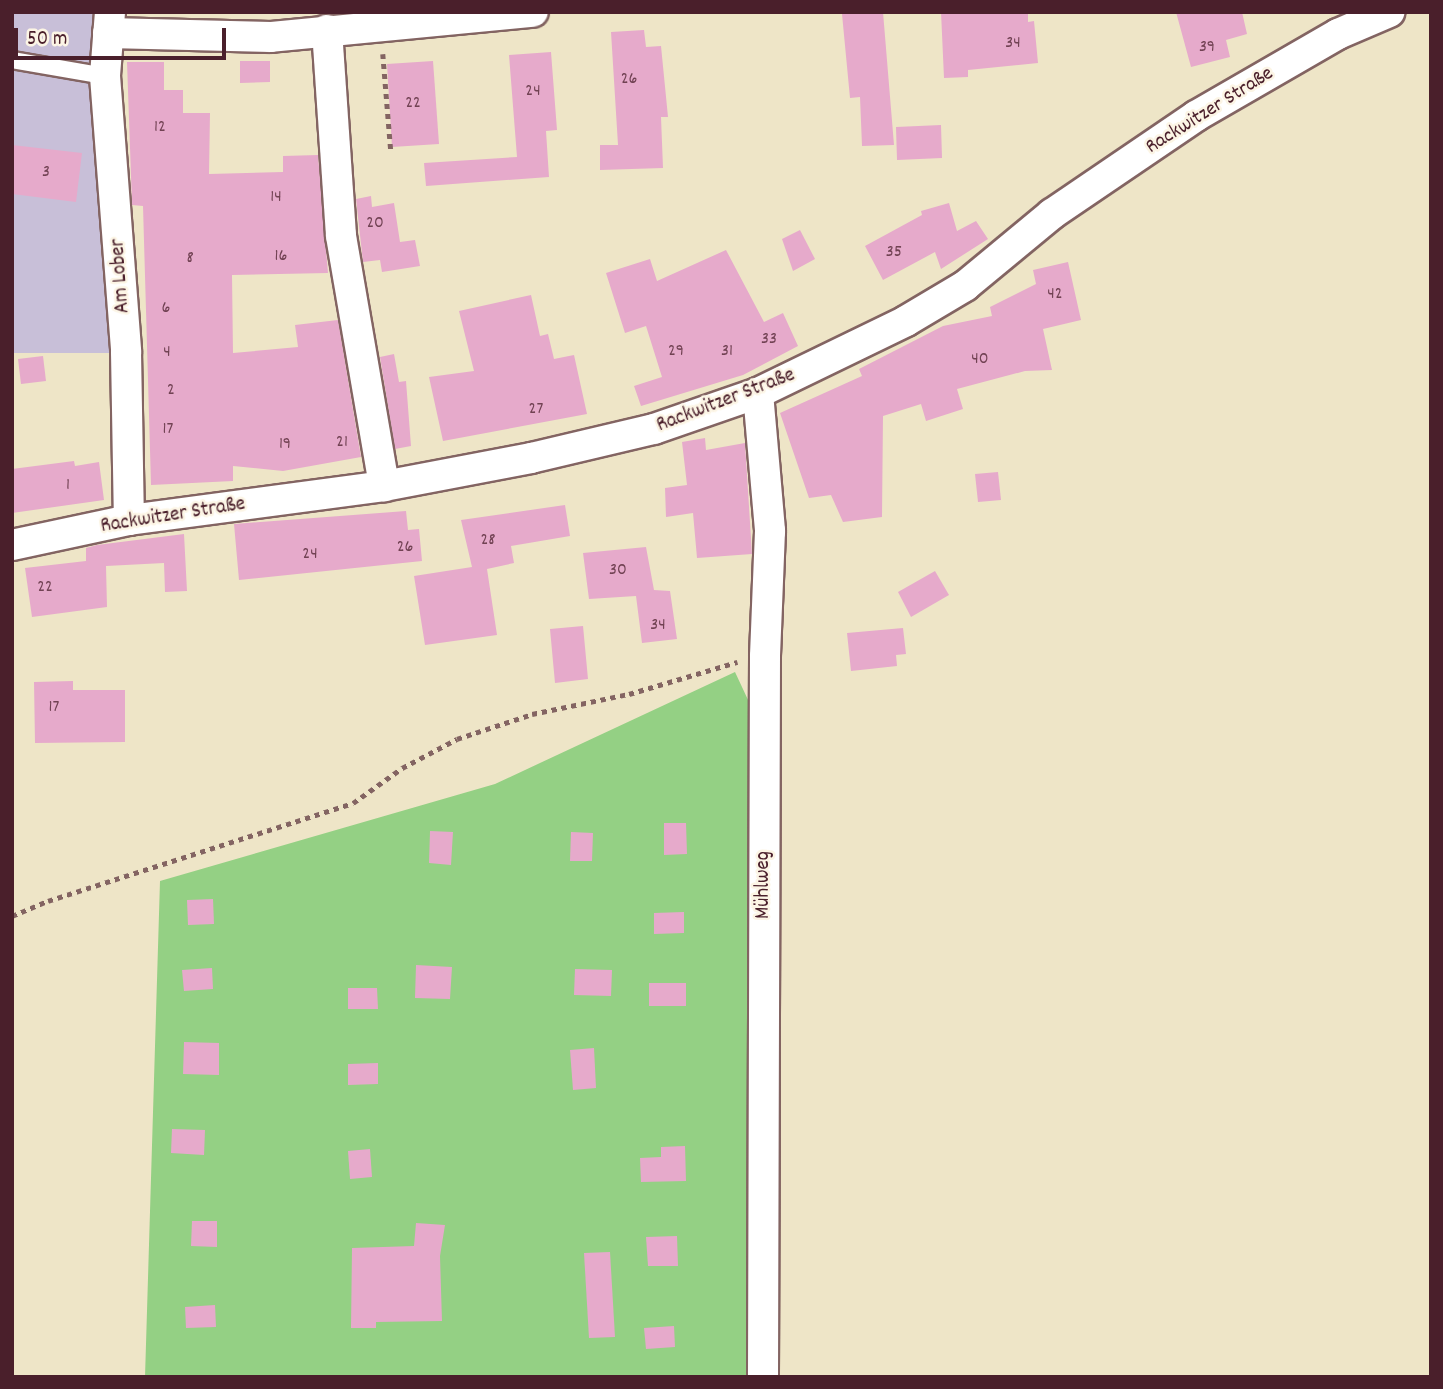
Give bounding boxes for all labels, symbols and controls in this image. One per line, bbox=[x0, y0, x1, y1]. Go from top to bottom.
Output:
scale bar bbox=[18, 14, 229, 58]
text: 50 m bbox=[27, 25, 67, 55]
house number: 34 bbox=[1005, 33, 1021, 55]
house number: 39 bbox=[1199, 37, 1215, 59]
street label: Rackwitzer Straße bbox=[1141, 62, 1279, 160]
house number: 26 bbox=[621, 69, 637, 91]
house number: 24 bbox=[525, 81, 541, 103]
house number: 22 bbox=[405, 93, 421, 115]
house number: 12 bbox=[154, 117, 166, 139]
house number: 3 bbox=[42, 162, 50, 184]
house number: 14 bbox=[270, 187, 282, 209]
house number: 20 bbox=[366, 213, 384, 235]
street label: Am Lober bbox=[106, 238, 136, 314]
house number: 35 bbox=[886, 242, 902, 264]
house number: 16 bbox=[275, 246, 287, 268]
house number: 8 bbox=[186, 248, 194, 270]
house number: 42 bbox=[1047, 284, 1063, 306]
house number: 6 bbox=[162, 298, 170, 320]
house number: 33 bbox=[761, 329, 777, 351]
house number: 29 bbox=[668, 341, 684, 363]
house number: 31 bbox=[721, 341, 733, 363]
house number: 4 bbox=[163, 342, 171, 364]
house number: 40 bbox=[971, 349, 989, 371]
street label: Rackwitzer Straße bbox=[653, 363, 799, 439]
house number: 2 bbox=[167, 380, 175, 402]
house number: 27 bbox=[529, 399, 543, 421]
house number: 17 bbox=[163, 419, 173, 441]
house number: 21 bbox=[336, 432, 348, 454]
house number: 19 bbox=[279, 434, 291, 456]
house number: 1 bbox=[66, 475, 70, 497]
street label: Rackwitzer Straße bbox=[99, 492, 247, 540]
house number: 28 bbox=[480, 530, 496, 552]
house number: 26 bbox=[397, 537, 413, 559]
house number: 24 bbox=[302, 544, 318, 566]
house number: 30 bbox=[609, 560, 627, 582]
house number: 22 bbox=[37, 577, 53, 599]
house number: 34 bbox=[650, 615, 666, 637]
house number: 17 bbox=[49, 697, 59, 719]
street label: Mühlweg bbox=[751, 851, 777, 919]

